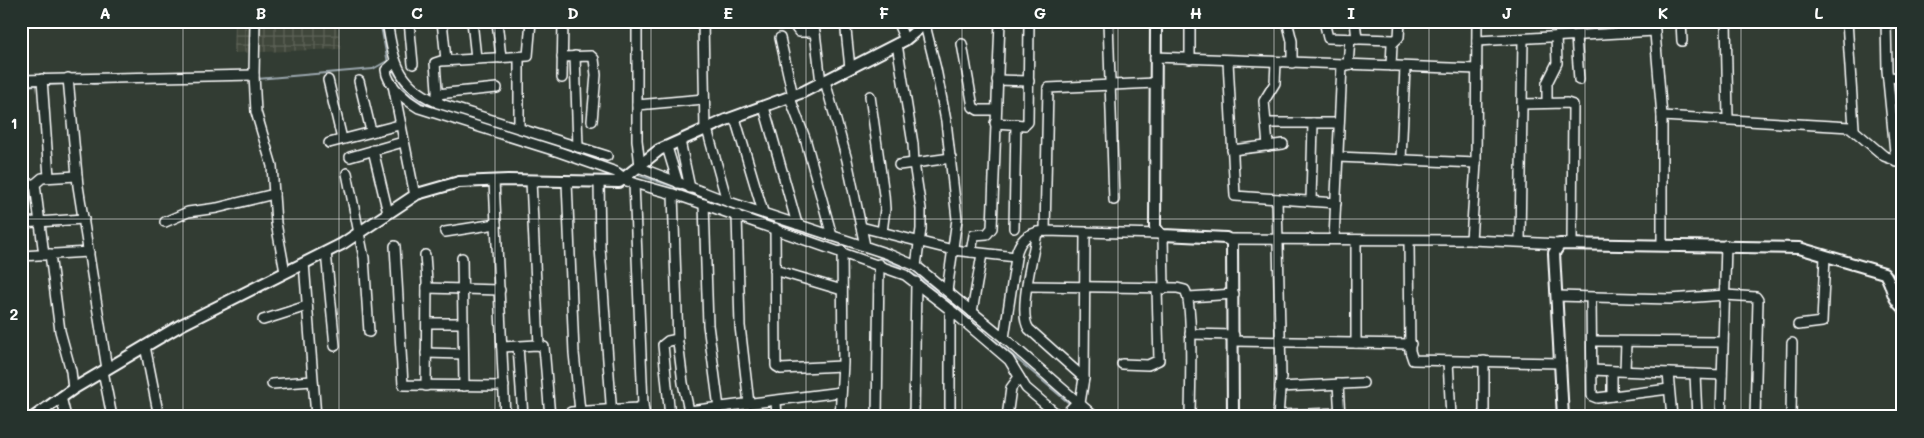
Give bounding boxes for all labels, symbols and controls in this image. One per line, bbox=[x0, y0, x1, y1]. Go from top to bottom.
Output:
text: A bbox=[99, 2, 111, 23]
text: B bbox=[256, 2, 266, 23]
text: C bbox=[411, 2, 423, 23]
text: D bbox=[567, 2, 579, 23]
text: E bbox=[723, 2, 733, 23]
text: F bbox=[879, 2, 889, 23]
text: G bbox=[1034, 2, 1046, 23]
text: H bbox=[1190, 2, 1202, 23]
text: I bbox=[1347, 2, 1355, 23]
text: J bbox=[1502, 2, 1512, 23]
text: K bbox=[1658, 2, 1668, 23]
text: L bbox=[1814, 2, 1824, 23]
text: 1 bbox=[10, 112, 18, 133]
text: 2 bbox=[10, 303, 19, 324]

